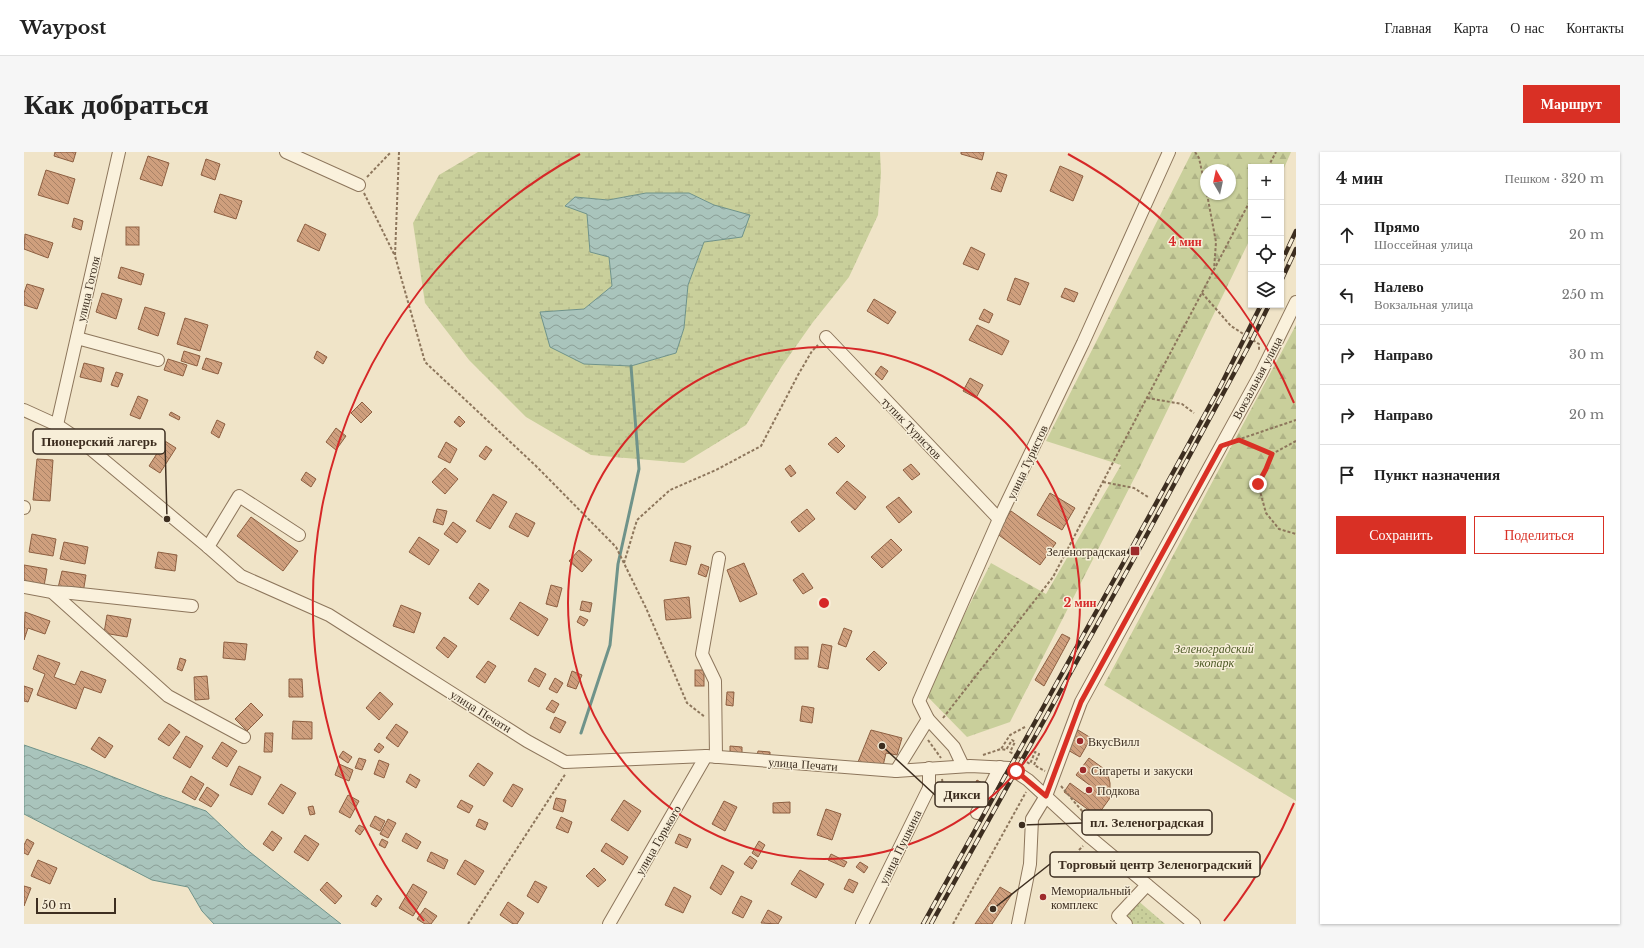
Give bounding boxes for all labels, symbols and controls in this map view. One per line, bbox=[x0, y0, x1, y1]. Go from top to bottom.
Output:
text: Waypost bbox=[20, 16, 106, 39]
text: Главная bbox=[1384, 19, 1431, 37]
text: Карта bbox=[1453, 19, 1488, 37]
text: О нас bbox=[1510, 19, 1544, 37]
text: Контакты bbox=[1566, 19, 1624, 37]
button: Маршрут bbox=[1523, 85, 1620, 123]
text: Как добраться bbox=[24, 87, 209, 122]
north arrow bbox=[1200, 164, 1236, 200]
map controls bbox=[1248, 164, 1284, 308]
button: + bbox=[1248, 164, 1284, 200]
text: 4 мин bbox=[1336, 168, 1383, 189]
text: Пешком · 320 m bbox=[1505, 170, 1604, 187]
button: − bbox=[1248, 200, 1284, 236]
text: Прямо bbox=[1374, 217, 1420, 236]
icon: ahead bbox=[1336, 224, 1358, 246]
text: 20 m bbox=[1569, 226, 1604, 243]
text: 4 мин bbox=[1168, 234, 1202, 249]
button: locate bbox=[1248, 236, 1284, 272]
text: Шоссейная улица bbox=[1374, 236, 1473, 253]
street label: улица Гоголя bbox=[73, 254, 103, 323]
button: layers bbox=[1248, 272, 1284, 308]
text: Налево bbox=[1374, 277, 1424, 296]
icon: left bbox=[1336, 284, 1358, 306]
text: 250 m bbox=[1562, 286, 1604, 303]
text: Вокзальная улица bbox=[1374, 296, 1473, 313]
street label: Вокзальная улица bbox=[1229, 333, 1285, 422]
icon: right bbox=[1336, 344, 1358, 366]
text: Направо bbox=[1374, 345, 1433, 364]
text: 30 m bbox=[1569, 346, 1604, 363]
street label: тупик Туристов bbox=[879, 394, 946, 462]
icon: right bbox=[1336, 404, 1358, 426]
text: Направо bbox=[1374, 405, 1433, 424]
text: 20 m bbox=[1569, 406, 1604, 423]
street label: улица Туристов bbox=[1003, 422, 1051, 502]
callout: Пионерский лагерь bbox=[33, 429, 165, 454]
text: Пионерский лагерь bbox=[41, 433, 157, 450]
icon: arrive bbox=[1336, 464, 1358, 486]
text: Пункт назначения bbox=[1374, 465, 1500, 484]
route end bbox=[1249, 475, 1267, 493]
button: Сохранить bbox=[1336, 516, 1466, 554]
button: Поделиться bbox=[1474, 516, 1604, 554]
place label: Зеленоградская bbox=[1047, 544, 1126, 559]
marker: Зеленоградская bbox=[1129, 545, 1141, 557]
text: 2 мин bbox=[1063, 595, 1097, 610]
centre of rings bbox=[817, 596, 831, 610]
park label: Зеленоградский экопарк bbox=[1174, 641, 1254, 670]
street label: улица Печати bbox=[448, 686, 515, 736]
place label: ВкусВилл bbox=[1088, 734, 1139, 749]
marker: ВкусВилл bbox=[1075, 736, 1085, 746]
street label: улица Печати bbox=[768, 754, 839, 774]
route start bbox=[1007, 762, 1025, 780]
place label: Сигареты и закуски bbox=[1091, 763, 1193, 778]
marker: Сигареты и закуски bbox=[1078, 765, 1088, 775]
callout: Дикси bbox=[935, 782, 988, 807]
place label: Подкова bbox=[1097, 783, 1140, 798]
marker: Подкова bbox=[1084, 785, 1094, 795]
text: Дикси bbox=[944, 786, 981, 803]
street label: улица Горького bbox=[632, 802, 684, 878]
street label: улица Пушкина bbox=[876, 807, 925, 887]
callout: пл. Зеленоградская bbox=[1082, 810, 1212, 835]
text: пл. Зеленоградская bbox=[1090, 814, 1204, 831]
callout: Торговый центр Зеленоградский bbox=[1050, 852, 1260, 877]
text: Торговый центр Зеленоградский bbox=[1058, 856, 1252, 873]
place label: Мемориальный комплекс bbox=[1051, 883, 1131, 912]
marker: Мемориальный комплекс bbox=[1038, 892, 1048, 902]
scale bar bbox=[36, 896, 116, 915]
text: 50 m bbox=[42, 898, 71, 912]

